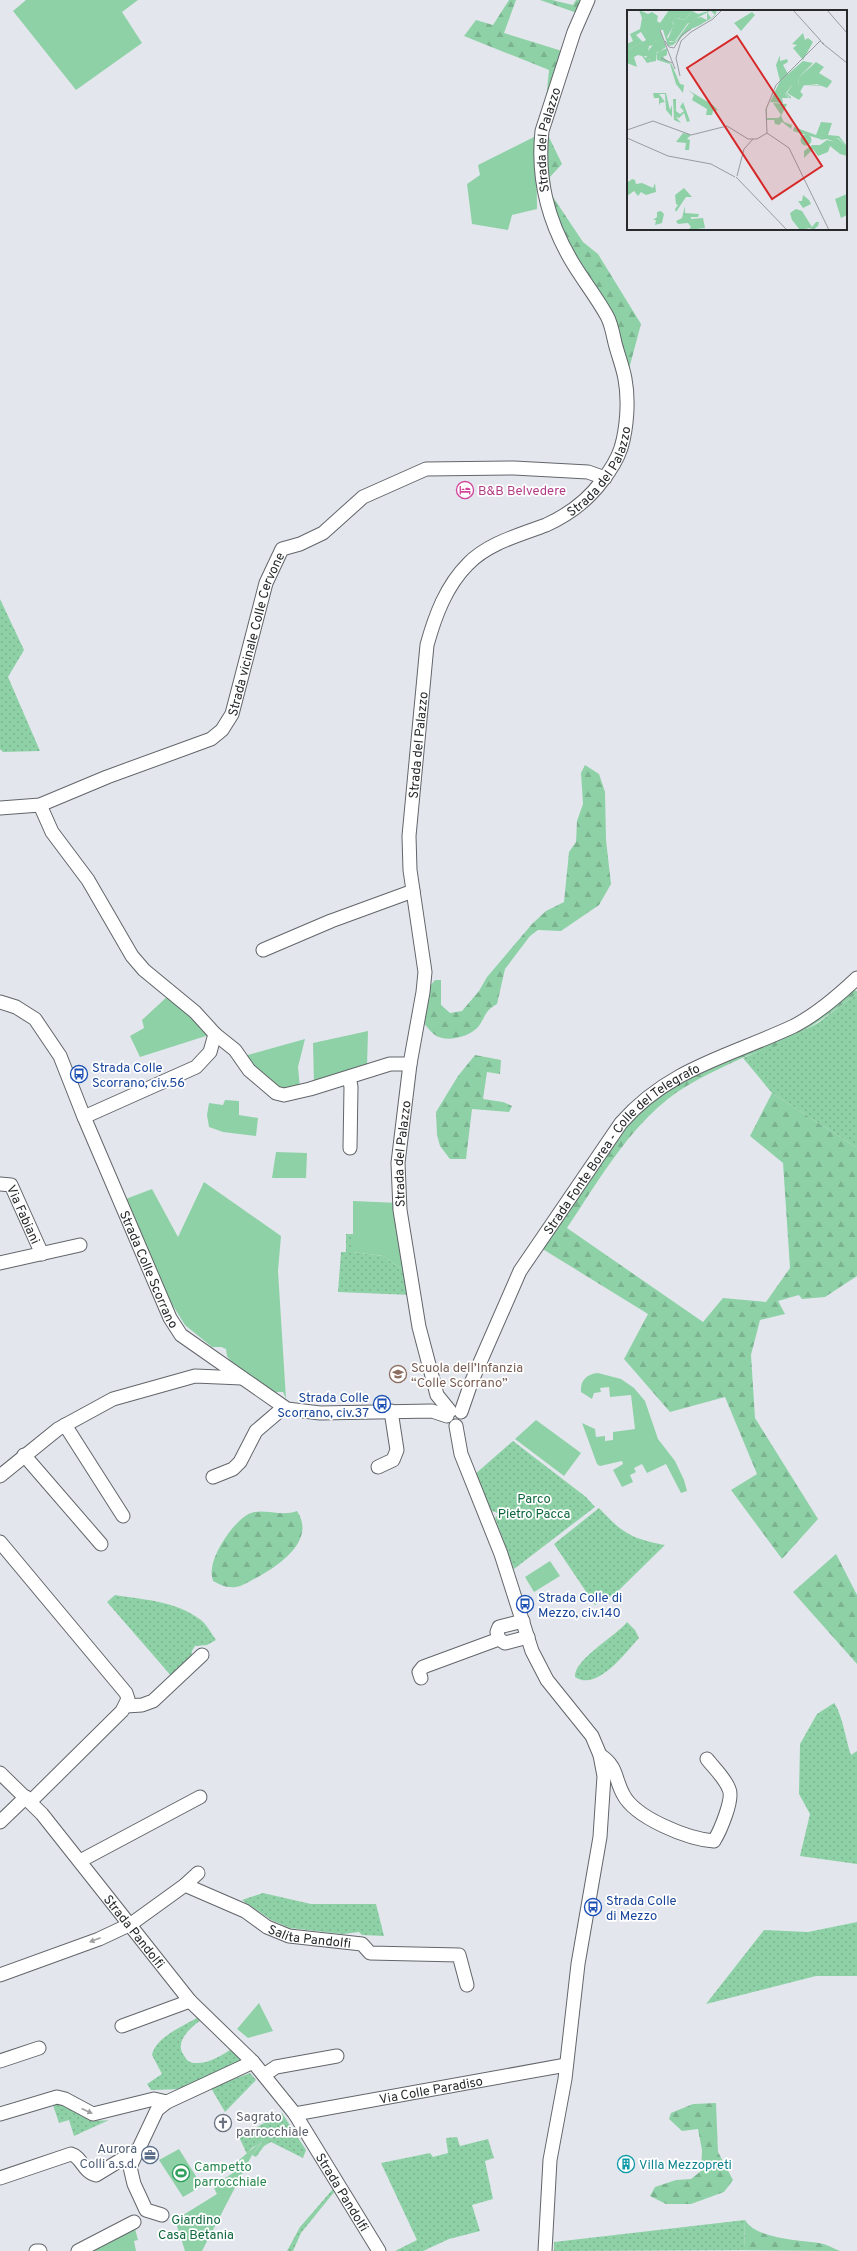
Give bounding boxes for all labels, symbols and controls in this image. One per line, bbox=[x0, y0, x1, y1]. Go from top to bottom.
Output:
inset map bbox=[627, 10, 847, 230]
street label: Strada del Palazzo bbox=[535, 86, 566, 193]
street label: Strada del Palazzo bbox=[565, 425, 635, 521]
hotel icon: B&B Belvedere bbox=[455, 480, 475, 500]
place label: B&B Belvedere bbox=[478, 484, 566, 500]
street label: Strada vicinale Colle Cervone bbox=[226, 550, 289, 718]
street label: Strada del Palazzo bbox=[407, 691, 433, 799]
place label: Strada Colle Scorrano, civ.56 bbox=[92, 1061, 185, 1092]
street label: Strada Fonte Borea - Colle del Telegrafo bbox=[541, 1061, 703, 1238]
bus stop icon: Strada Colle Scorrano, civ.56 bbox=[69, 1064, 89, 1084]
street label: Strada del Palazzo bbox=[392, 1100, 416, 1207]
street label: Via Fabiani bbox=[2, 1183, 43, 1247]
street label: Strada Colle Scorrano bbox=[115, 1209, 181, 1332]
place label: Scuola dell’Infanzia “Colle Scorrano” bbox=[411, 1361, 523, 1392]
school or university icon: Scuola dell’Infanzia “Colle Scorrano” bbox=[388, 1364, 408, 1384]
place label: Strada Colle Scorrano, civ.37 bbox=[277, 1391, 369, 1422]
bus stop icon: Strada Colle Scorrano, civ.37 bbox=[372, 1394, 392, 1414]
park label: Parco Pietro Pacca bbox=[498, 1492, 570, 1523]
place label: Strada Colle di Mezzo, civ.140 bbox=[538, 1591, 622, 1622]
bus stop icon: Strada Colle di Mezzo, civ.140 bbox=[515, 1594, 535, 1614]
street label: Strada Pandolfi bbox=[99, 1892, 167, 1972]
place label: Strada Colle di Mezzo bbox=[606, 1894, 677, 1925]
bus stop icon: Strada Colle di Mezzo bbox=[583, 1897, 603, 1917]
street label: Salita Pandolfi bbox=[265, 1922, 352, 1953]
one-way arrow bbox=[90, 1937, 101, 1943]
street label: Via Colle Paradiso bbox=[378, 2074, 484, 2109]
one-way arrow bbox=[81, 2108, 92, 2114]
place label: Sagrato parrocchiale bbox=[236, 2110, 309, 2141]
church icon: Sagrato parrocchiale bbox=[213, 2113, 233, 2133]
place label: Aurora Colli a.s.d. bbox=[79, 2142, 137, 2173]
office icon: Aurora Colli a.s.d. bbox=[140, 2145, 160, 2165]
street label: Strada Pandolfi bbox=[311, 2151, 371, 2235]
building icon: Villa Mezzopreti bbox=[616, 2154, 636, 2174]
place label: Villa Mezzopreti bbox=[639, 2158, 732, 2174]
place label: Campetto parrocchiale bbox=[194, 2160, 267, 2191]
sports icon: Campetto parrocchiale bbox=[171, 2163, 191, 2183]
park label: Giardino Casa Betania bbox=[158, 2213, 234, 2244]

